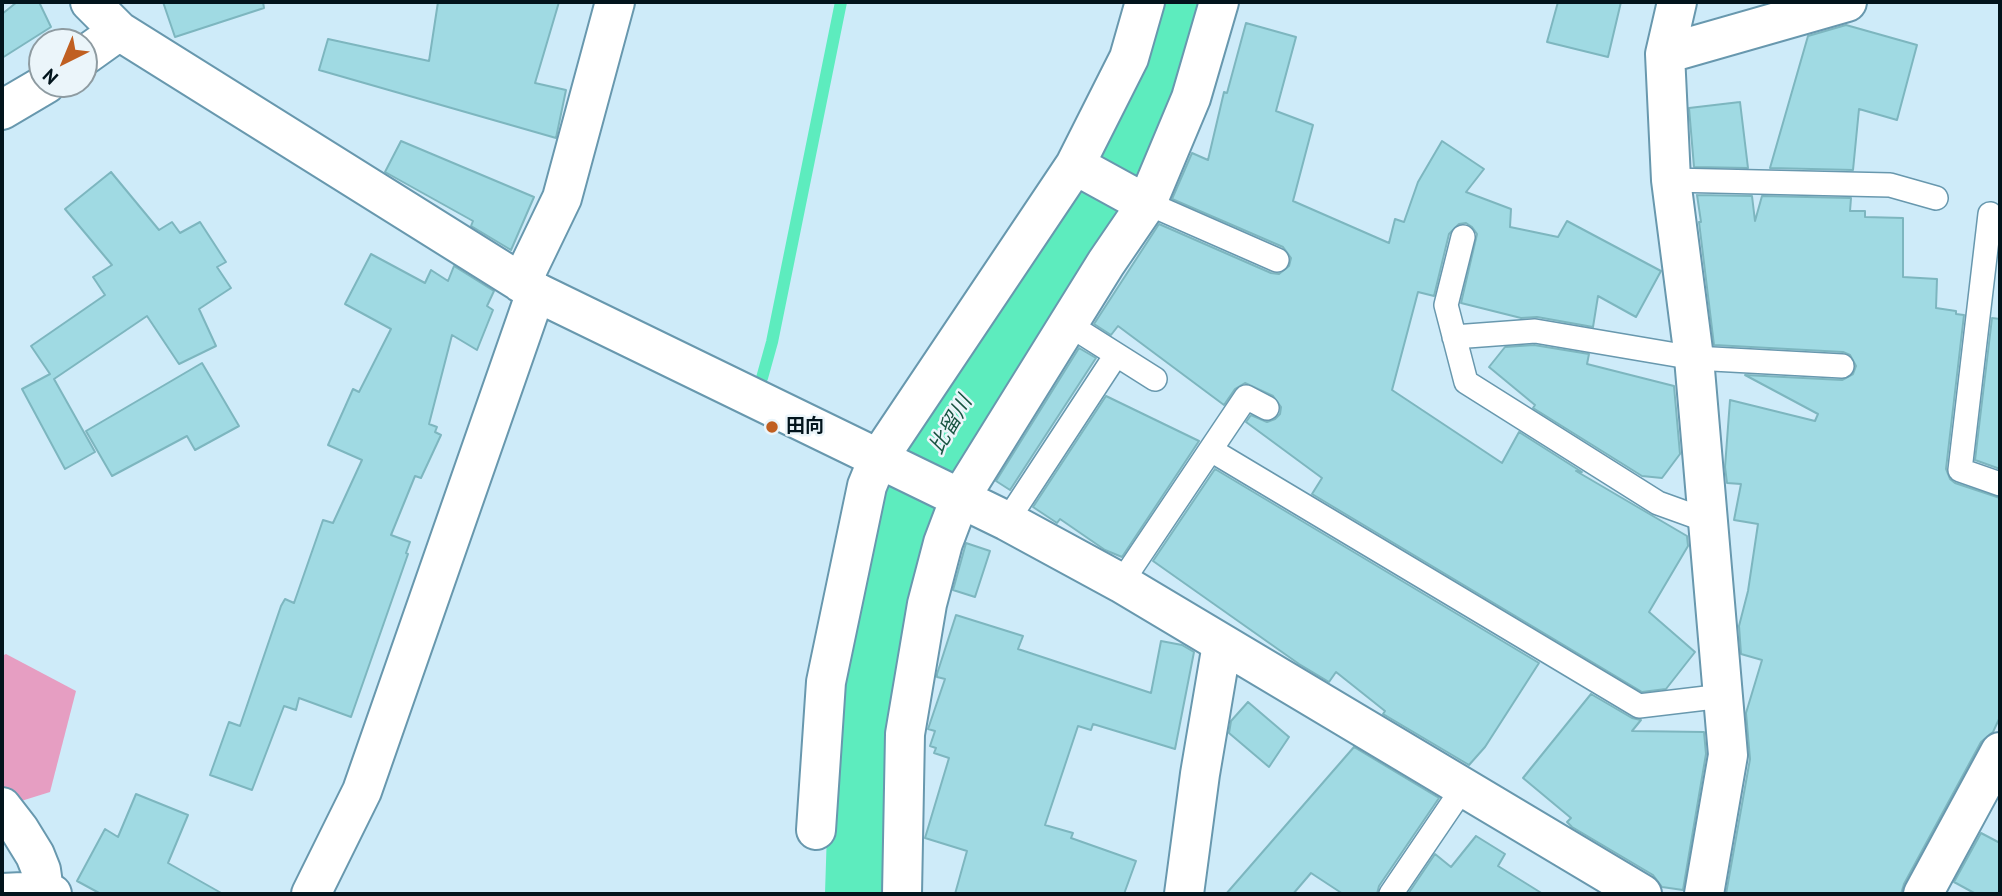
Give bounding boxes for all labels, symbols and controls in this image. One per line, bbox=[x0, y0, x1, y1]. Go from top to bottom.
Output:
north arrow bbox=[28, 28, 98, 98]
text: N bbox=[37, 64, 63, 90]
water label: 比留川 bbox=[924, 391, 978, 459]
place label: 田向 bbox=[786, 416, 824, 438]
marker: 田向 bbox=[764, 419, 780, 435]

